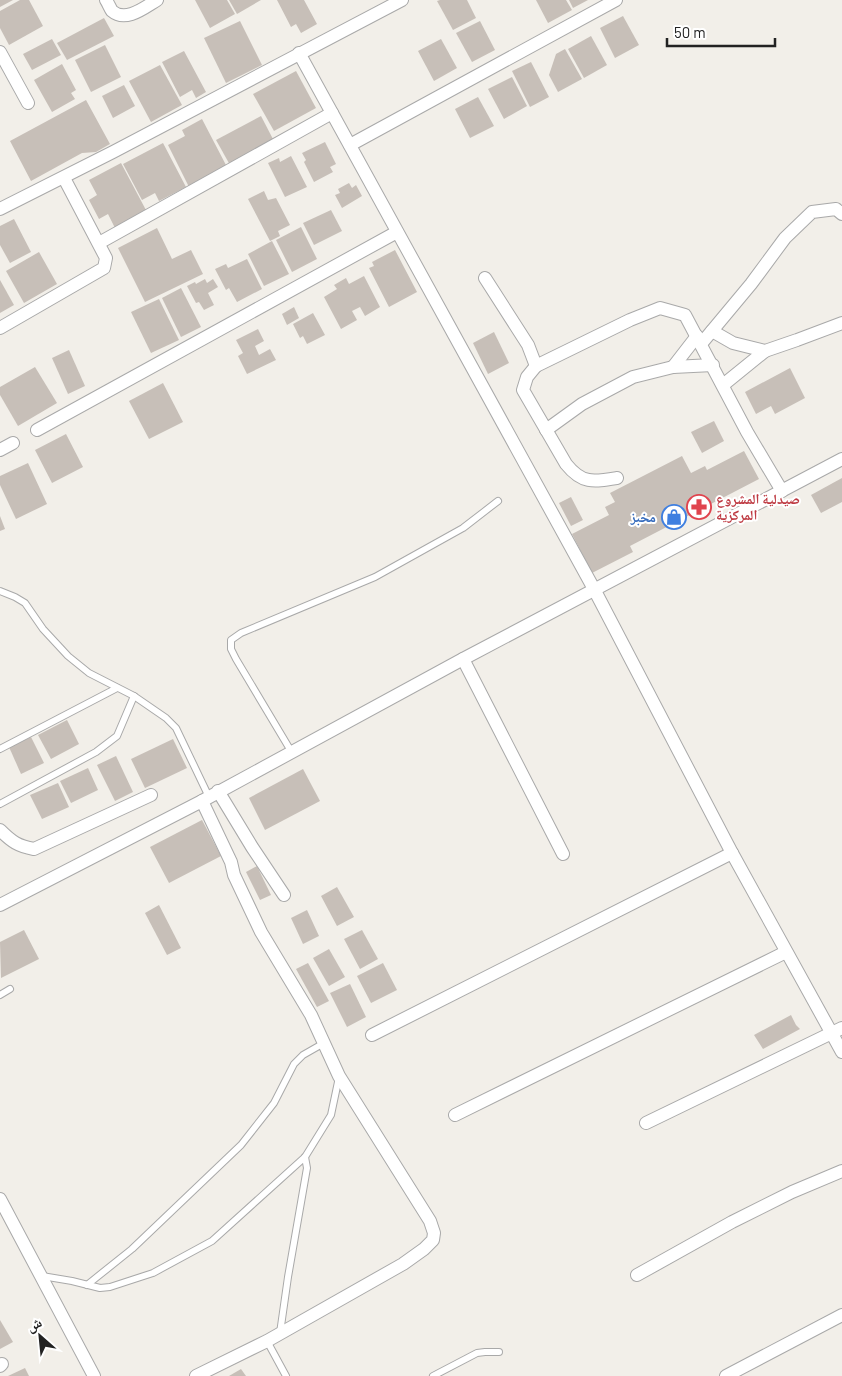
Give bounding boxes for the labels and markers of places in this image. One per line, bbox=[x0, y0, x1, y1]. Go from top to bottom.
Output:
place label: صيدلية المشروع المركزية bbox=[716, 490, 800, 523]
pharmacy icon: صيدلية المشروع المركزية bbox=[686, 494, 712, 520]
shop icon: مخبز bbox=[661, 504, 687, 530]
place label: مخبز bbox=[630, 508, 656, 526]

